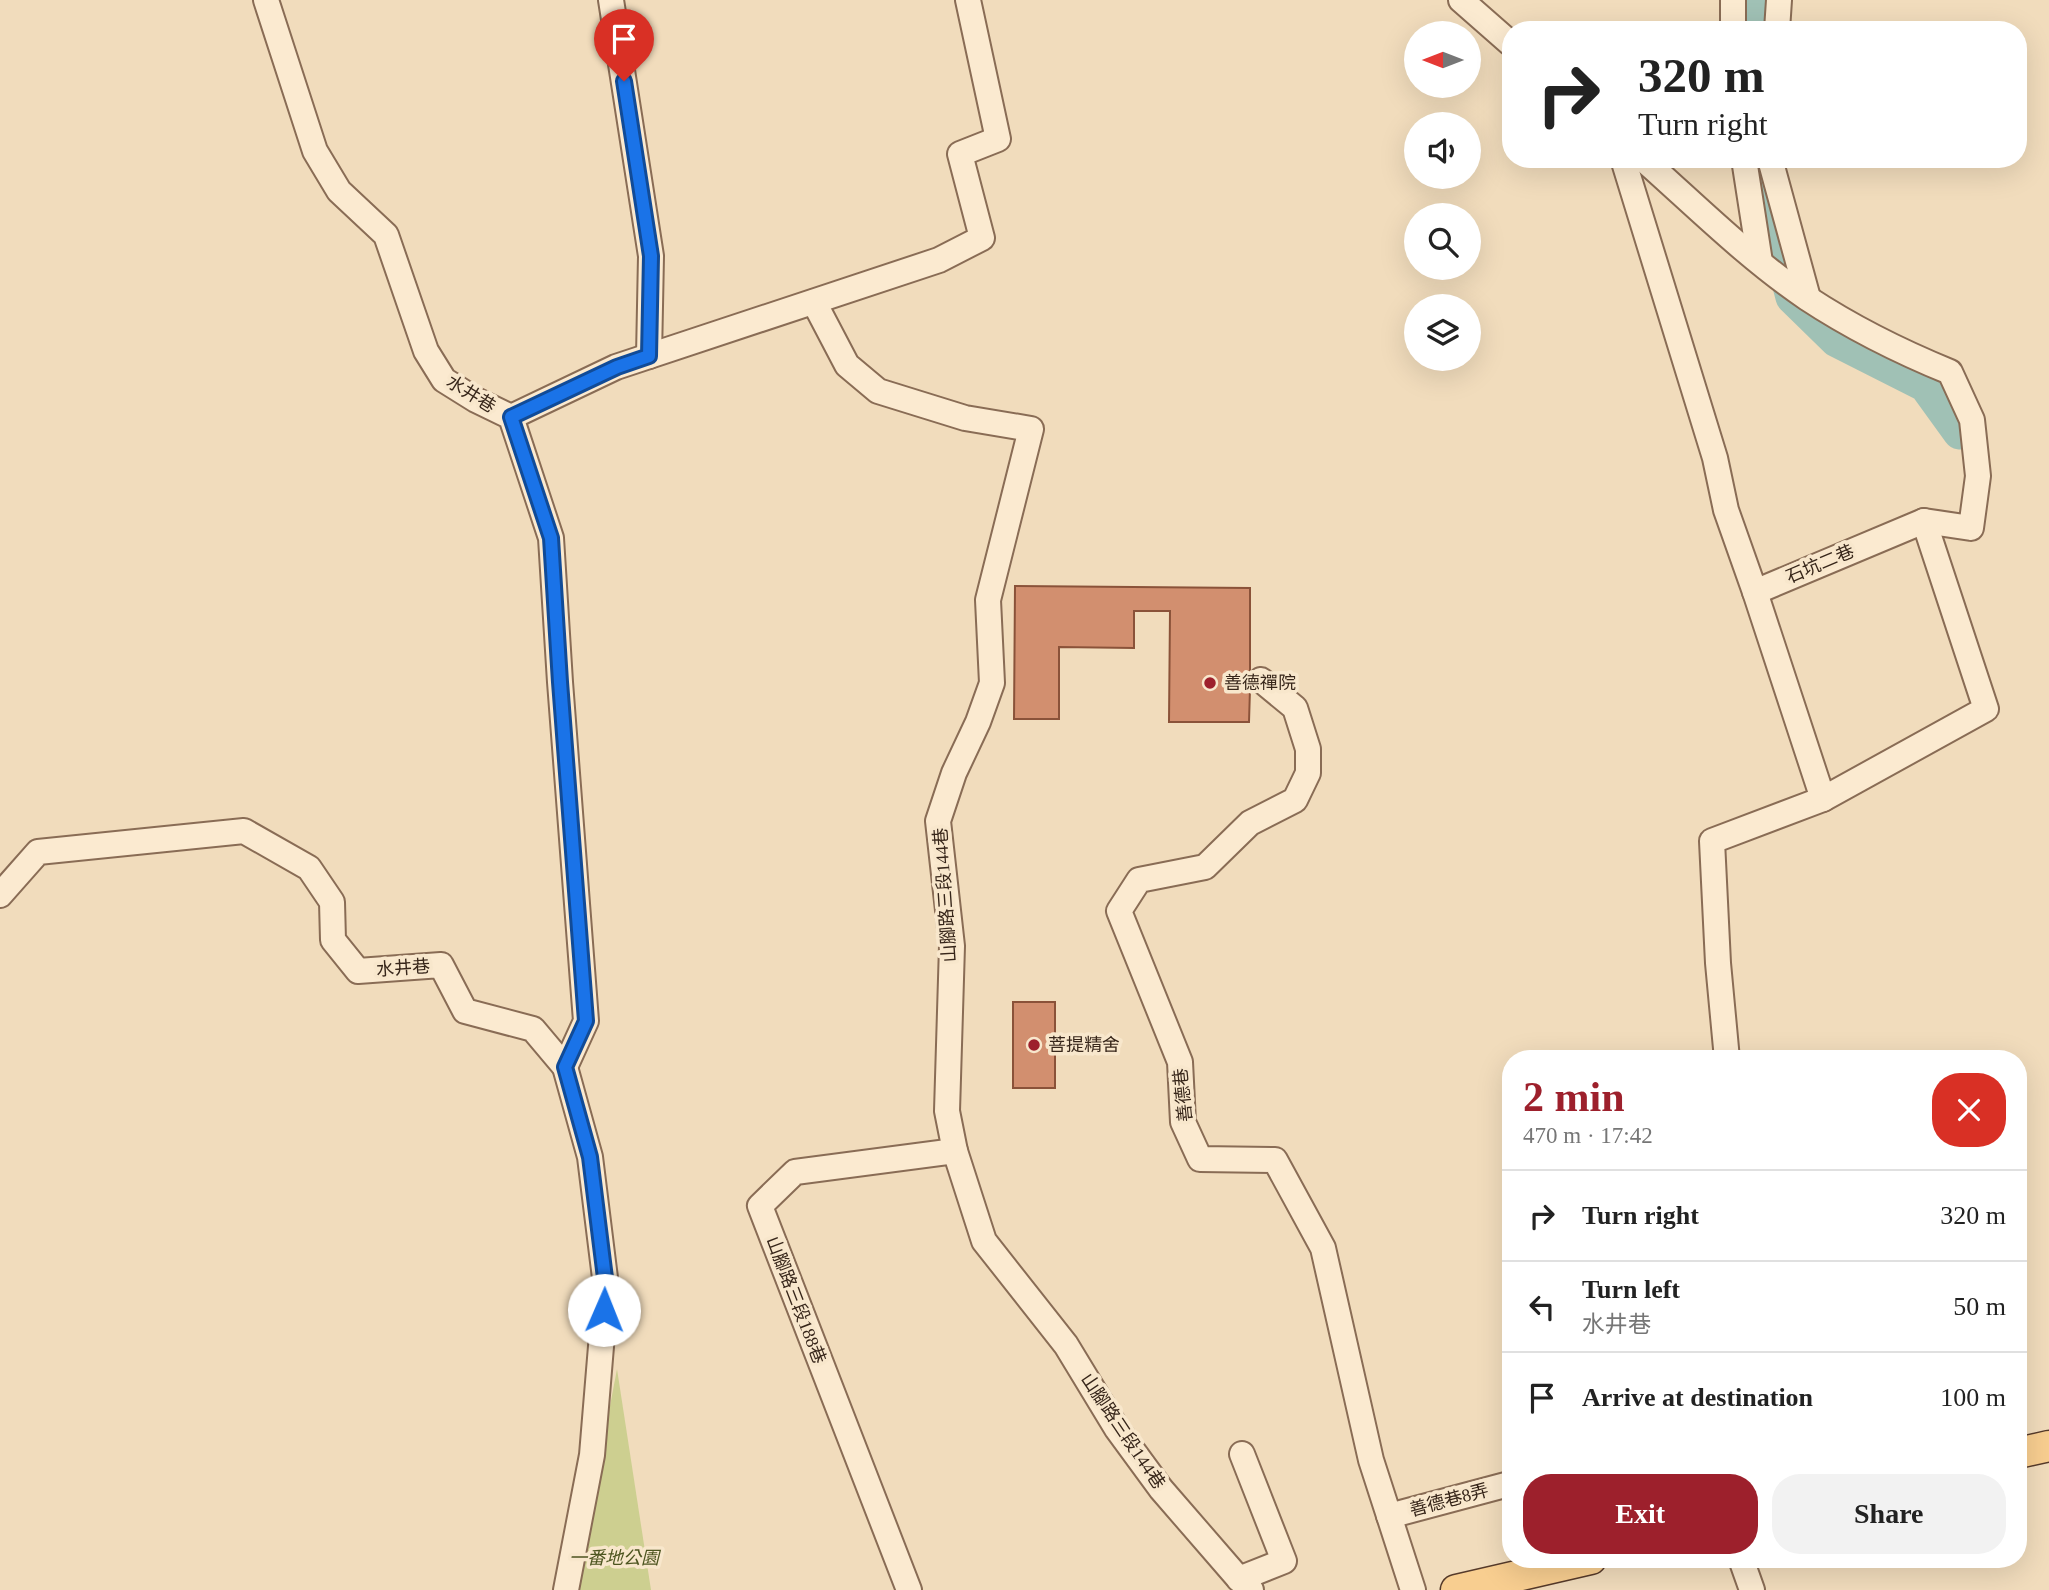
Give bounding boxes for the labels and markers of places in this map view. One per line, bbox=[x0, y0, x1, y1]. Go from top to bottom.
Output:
pin bbox=[594, 9, 654, 81]
place label: 善德禪院 bbox=[1224, 673, 1296, 693]
marker: 善德禪院 bbox=[1202, 675, 1218, 691]
place label: 菩提精舍 bbox=[1048, 1035, 1120, 1055]
marker: 菩提精舍 bbox=[1026, 1037, 1042, 1053]

